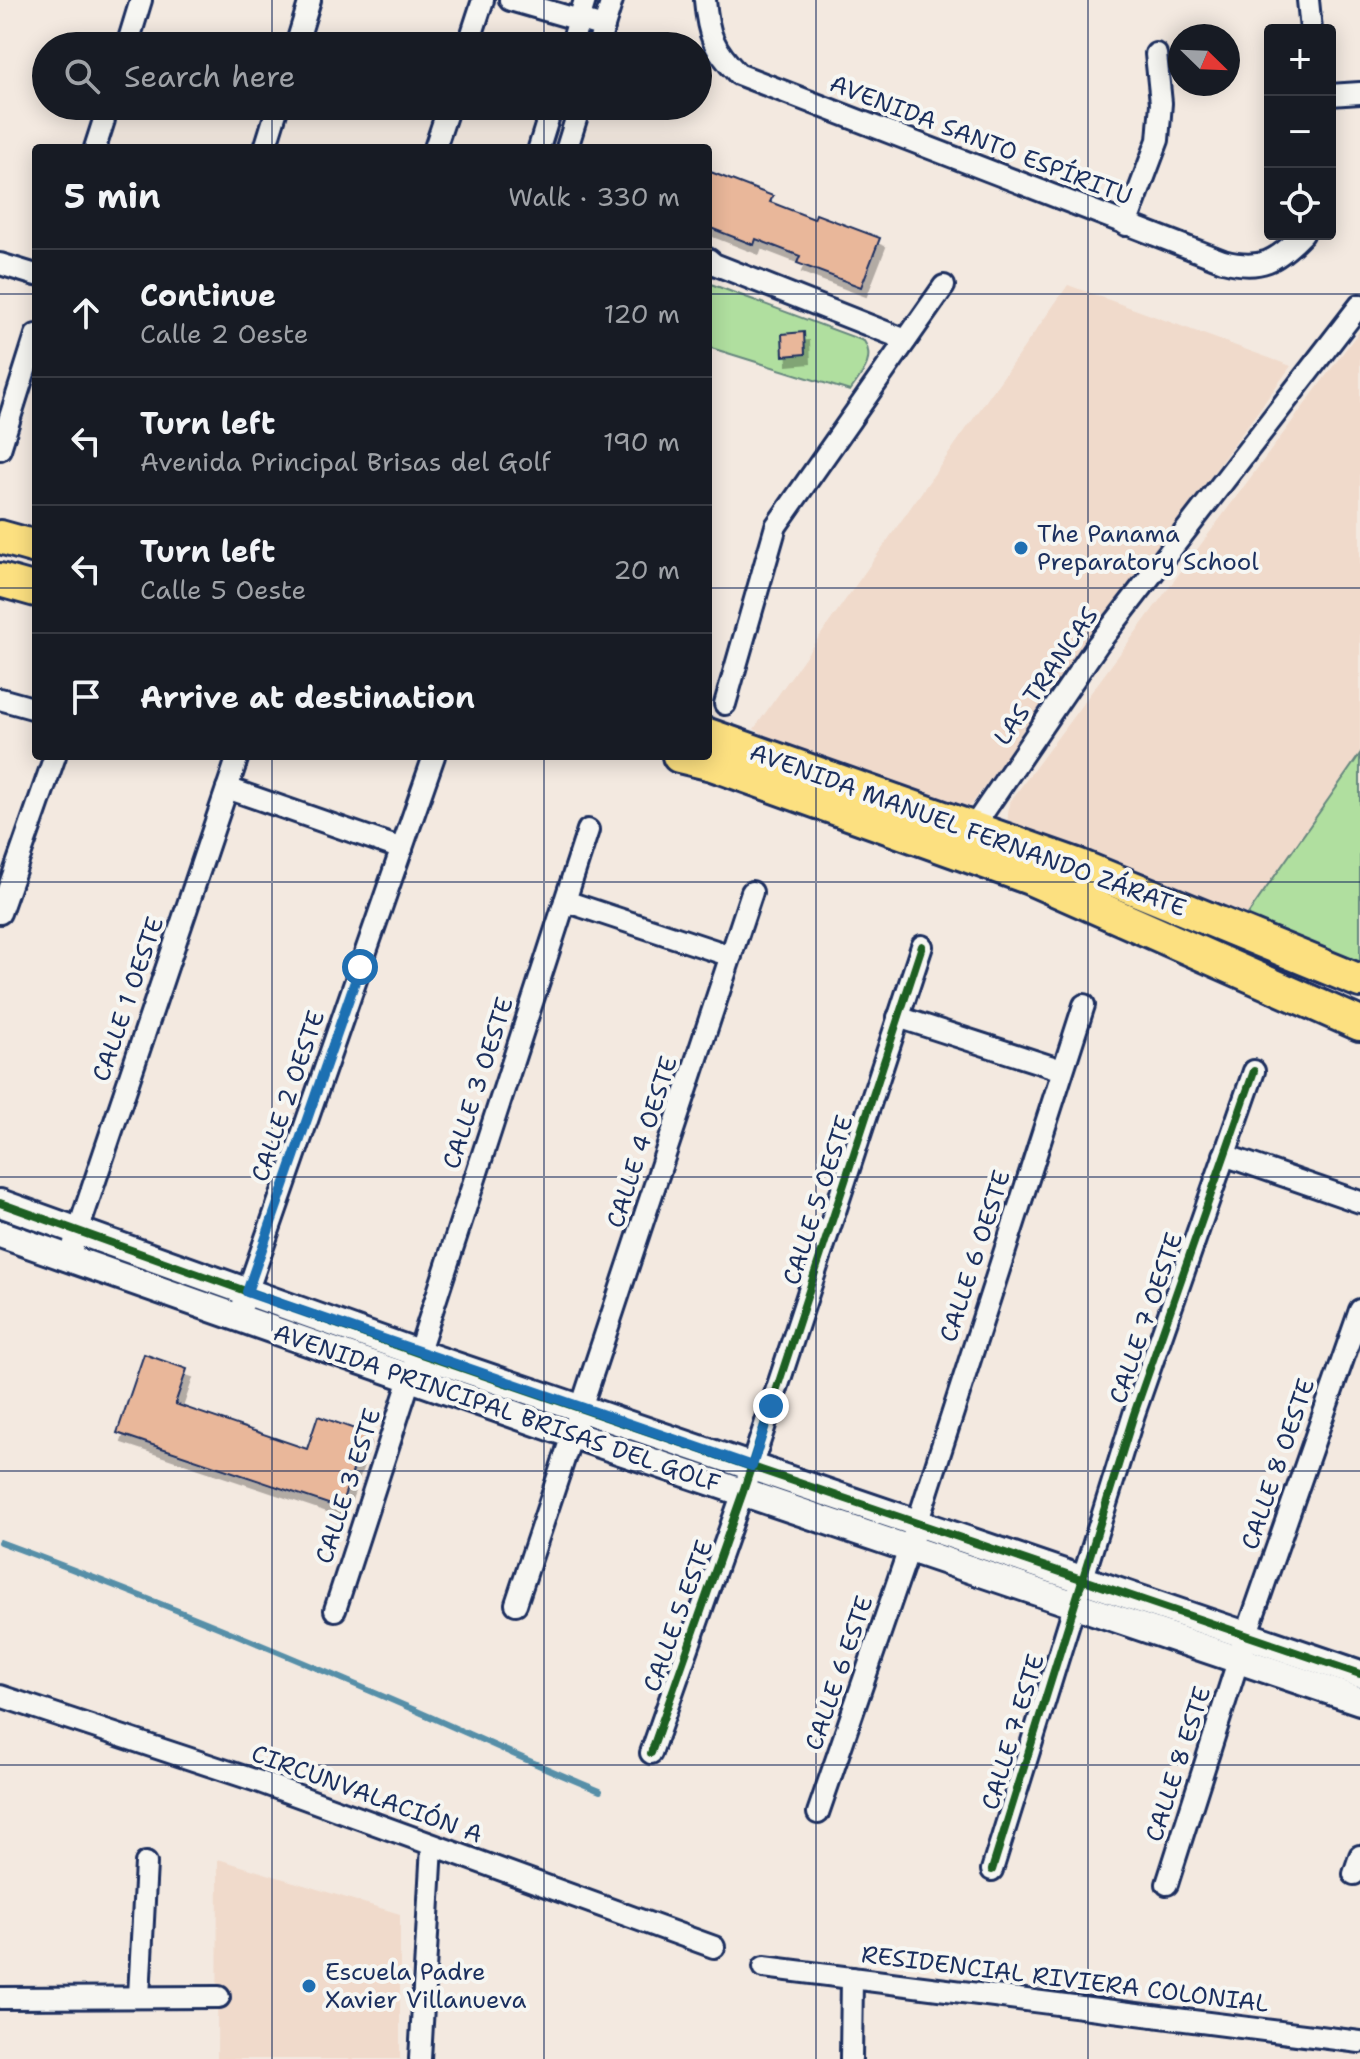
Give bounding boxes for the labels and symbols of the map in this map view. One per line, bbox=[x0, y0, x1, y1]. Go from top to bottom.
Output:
north arrow bbox=[1168, 24, 1240, 96]
street label: AVENIDA SANTO ESPÍRITU bbox=[825, 67, 1137, 213]
place label: The Panama Preparatory School bbox=[1037, 518, 1259, 578]
marker: The Panama Preparatory School bbox=[1012, 539, 1030, 557]
street label: LAS TRANCAS bbox=[986, 601, 1106, 751]
street label: AVENIDA MANUEL FERNANDO ZÁRATE bbox=[745, 736, 1191, 924]
street label: CALLE 1 OESTE bbox=[85, 912, 171, 1086]
route start bbox=[342, 949, 378, 985]
street label: CALLE 3 OESTE bbox=[435, 993, 521, 1173]
street label: CALLE 2 OESTE bbox=[244, 1006, 332, 1186]
street label: CALLE 4 OESTE bbox=[599, 1052, 685, 1232]
street label: CALLE 5 OESTE bbox=[775, 1111, 861, 1289]
street label: CALLE 6 OESTE bbox=[932, 1166, 1018, 1346]
street label: CALLE 7 OESTE bbox=[1102, 1228, 1190, 1408]
street label: AVENIDA PRINCIPAL BRISAS DEL GOLF bbox=[269, 1316, 725, 1500]
street label: CALLE 8 OESTE bbox=[1234, 1374, 1322, 1554]
route end bbox=[753, 1388, 789, 1424]
street label: CALLE 3 ESTE bbox=[308, 1404, 388, 1568]
street label: CALLE 5 ESTE bbox=[636, 1536, 720, 1696]
street label: CALLE 6 ESTE bbox=[798, 1591, 880, 1755]
street label: CALLE 7 ESTE bbox=[974, 1650, 1052, 1814]
street label: CALLE 8 ESTE bbox=[1138, 1682, 1218, 1846]
street label: CIRCUNVALACIÓN A bbox=[247, 1737, 487, 1851]
street label: RESIDENCIAL RIVIERA COLONIAL bbox=[859, 1938, 1271, 2020]
place label: Escuela Padre Xavier Villanueva bbox=[325, 1956, 527, 2016]
marker: Escuela Padre Xavier Villanueva bbox=[300, 1977, 318, 1995]

